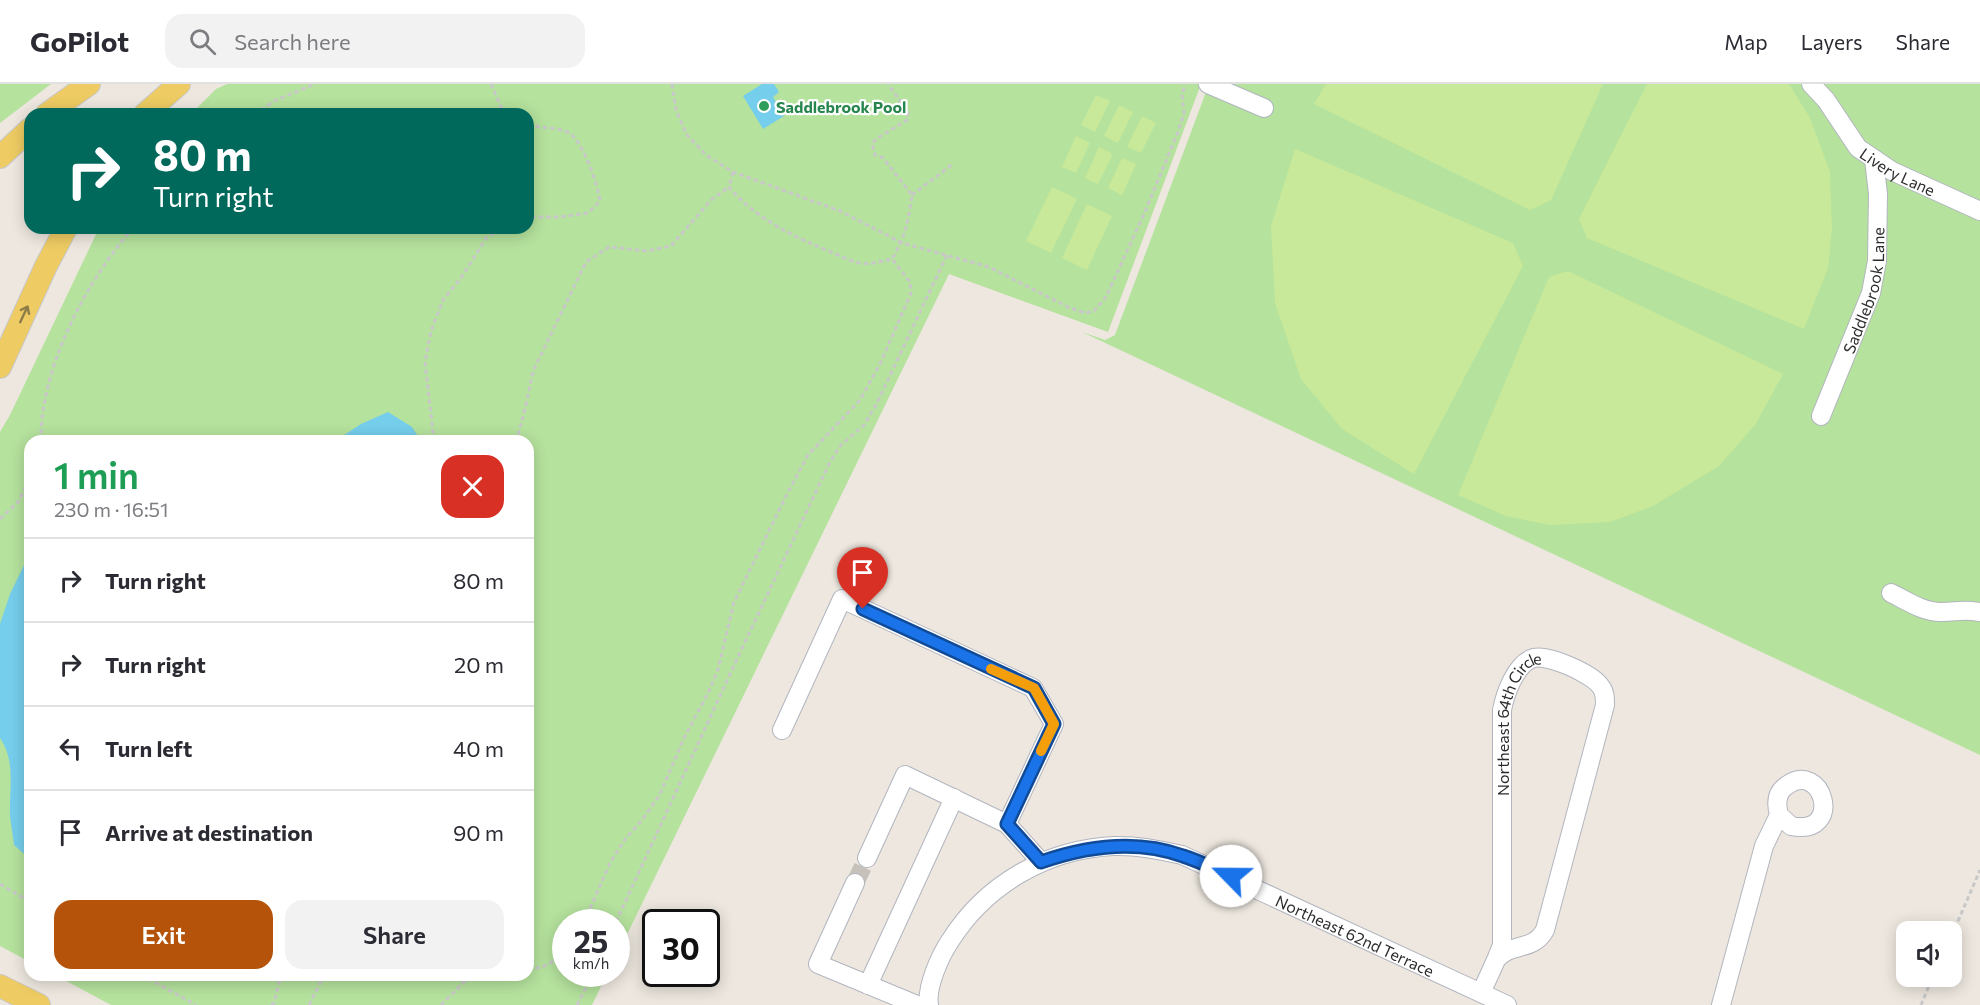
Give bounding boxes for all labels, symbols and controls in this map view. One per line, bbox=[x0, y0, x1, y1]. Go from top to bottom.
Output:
search box bbox=[165, 14, 585, 68]
text: GoPilot bbox=[30, 24, 129, 58]
icon: search bbox=[186, 25, 219, 58]
text: Search here bbox=[234, 28, 351, 55]
text: Map bbox=[1724, 29, 1768, 54]
text: Layers bbox=[1801, 29, 1863, 54]
text: Share bbox=[1896, 29, 1950, 54]
place label: Saddlebrook Pool bbox=[776, 97, 906, 116]
marker: Saddlebrook Pool bbox=[757, 99, 771, 113]
text: 80 m bbox=[153, 128, 252, 180]
icon: right bbox=[54, 132, 132, 210]
street label: Livery Lane bbox=[1857, 143, 1938, 199]
text: Turn right bbox=[153, 180, 273, 213]
street label: Saddlebrook Lane bbox=[1838, 227, 1887, 356]
one-way arrow bbox=[19, 305, 31, 323]
text: 1 min bbox=[54, 452, 139, 496]
button: close bbox=[441, 455, 504, 518]
text: 230 m · 16:51 bbox=[54, 497, 169, 521]
pin bbox=[837, 547, 888, 609]
icon: arrive bbox=[846, 556, 879, 589]
icon: right bbox=[54, 564, 87, 597]
text: Turn right bbox=[105, 567, 206, 594]
text: 80 m bbox=[453, 567, 504, 594]
icon: right bbox=[54, 648, 87, 681]
street label: Northeast 64th Circle bbox=[1493, 648, 1542, 796]
text: Turn right bbox=[105, 651, 206, 678]
text: 20 m bbox=[454, 651, 504, 678]
icon: left bbox=[54, 732, 87, 765]
text: Turn left bbox=[105, 735, 192, 762]
text: 40 m bbox=[453, 735, 504, 762]
icon: arrive bbox=[54, 816, 87, 849]
text: Arrive at destination bbox=[105, 819, 313, 846]
text: 90 m bbox=[453, 819, 504, 846]
position arrow bbox=[1199, 844, 1263, 908]
street label: Northeast 62nd Terrace bbox=[1273, 890, 1437, 980]
button: Exit bbox=[54, 900, 273, 969]
button: Share bbox=[285, 900, 504, 969]
speed limit sign: 30 bbox=[642, 909, 720, 987]
map controls bbox=[1896, 921, 1962, 987]
button: sound bbox=[1896, 921, 1962, 987]
text: 25 bbox=[574, 922, 608, 959]
text: km/h bbox=[573, 954, 609, 972]

